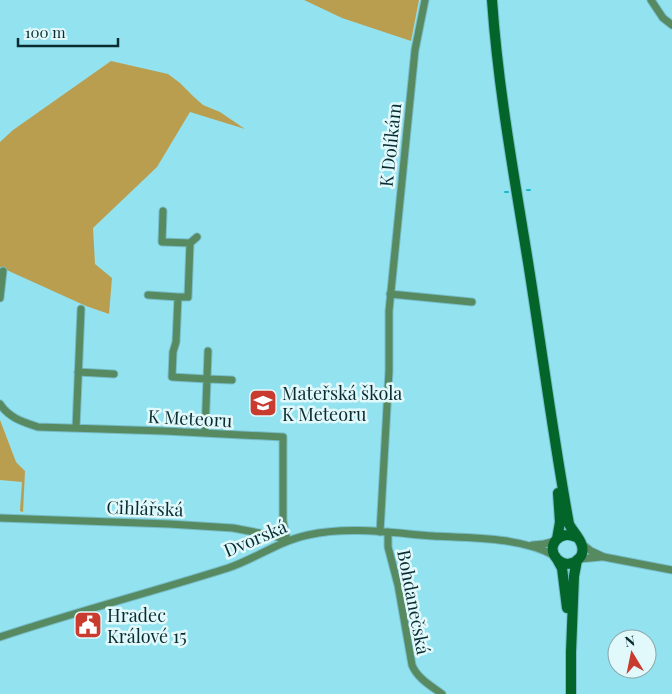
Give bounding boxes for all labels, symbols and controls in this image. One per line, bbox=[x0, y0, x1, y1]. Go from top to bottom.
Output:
scale bar bbox=[18, 15, 118, 47]
text: 100 m bbox=[25, 22, 66, 42]
street label: K Dolíkám bbox=[374, 102, 406, 188]
place label: Mateřská škola K Meteoru bbox=[282, 381, 402, 426]
school or university icon: Mateřská škola K Meteoru bbox=[248, 388, 278, 418]
street label: K Meteoru bbox=[147, 404, 233, 432]
street label: Cihlářská bbox=[106, 495, 184, 521]
street label: Dvorská bbox=[220, 514, 290, 562]
street label: Bohdanečská bbox=[392, 548, 436, 656]
place label: Hradec Králové 15 bbox=[107, 603, 187, 648]
public building icon: Hradec Králové 15 bbox=[73, 610, 103, 640]
north arrow bbox=[607, 629, 657, 679]
text: N bbox=[623, 630, 636, 651]

